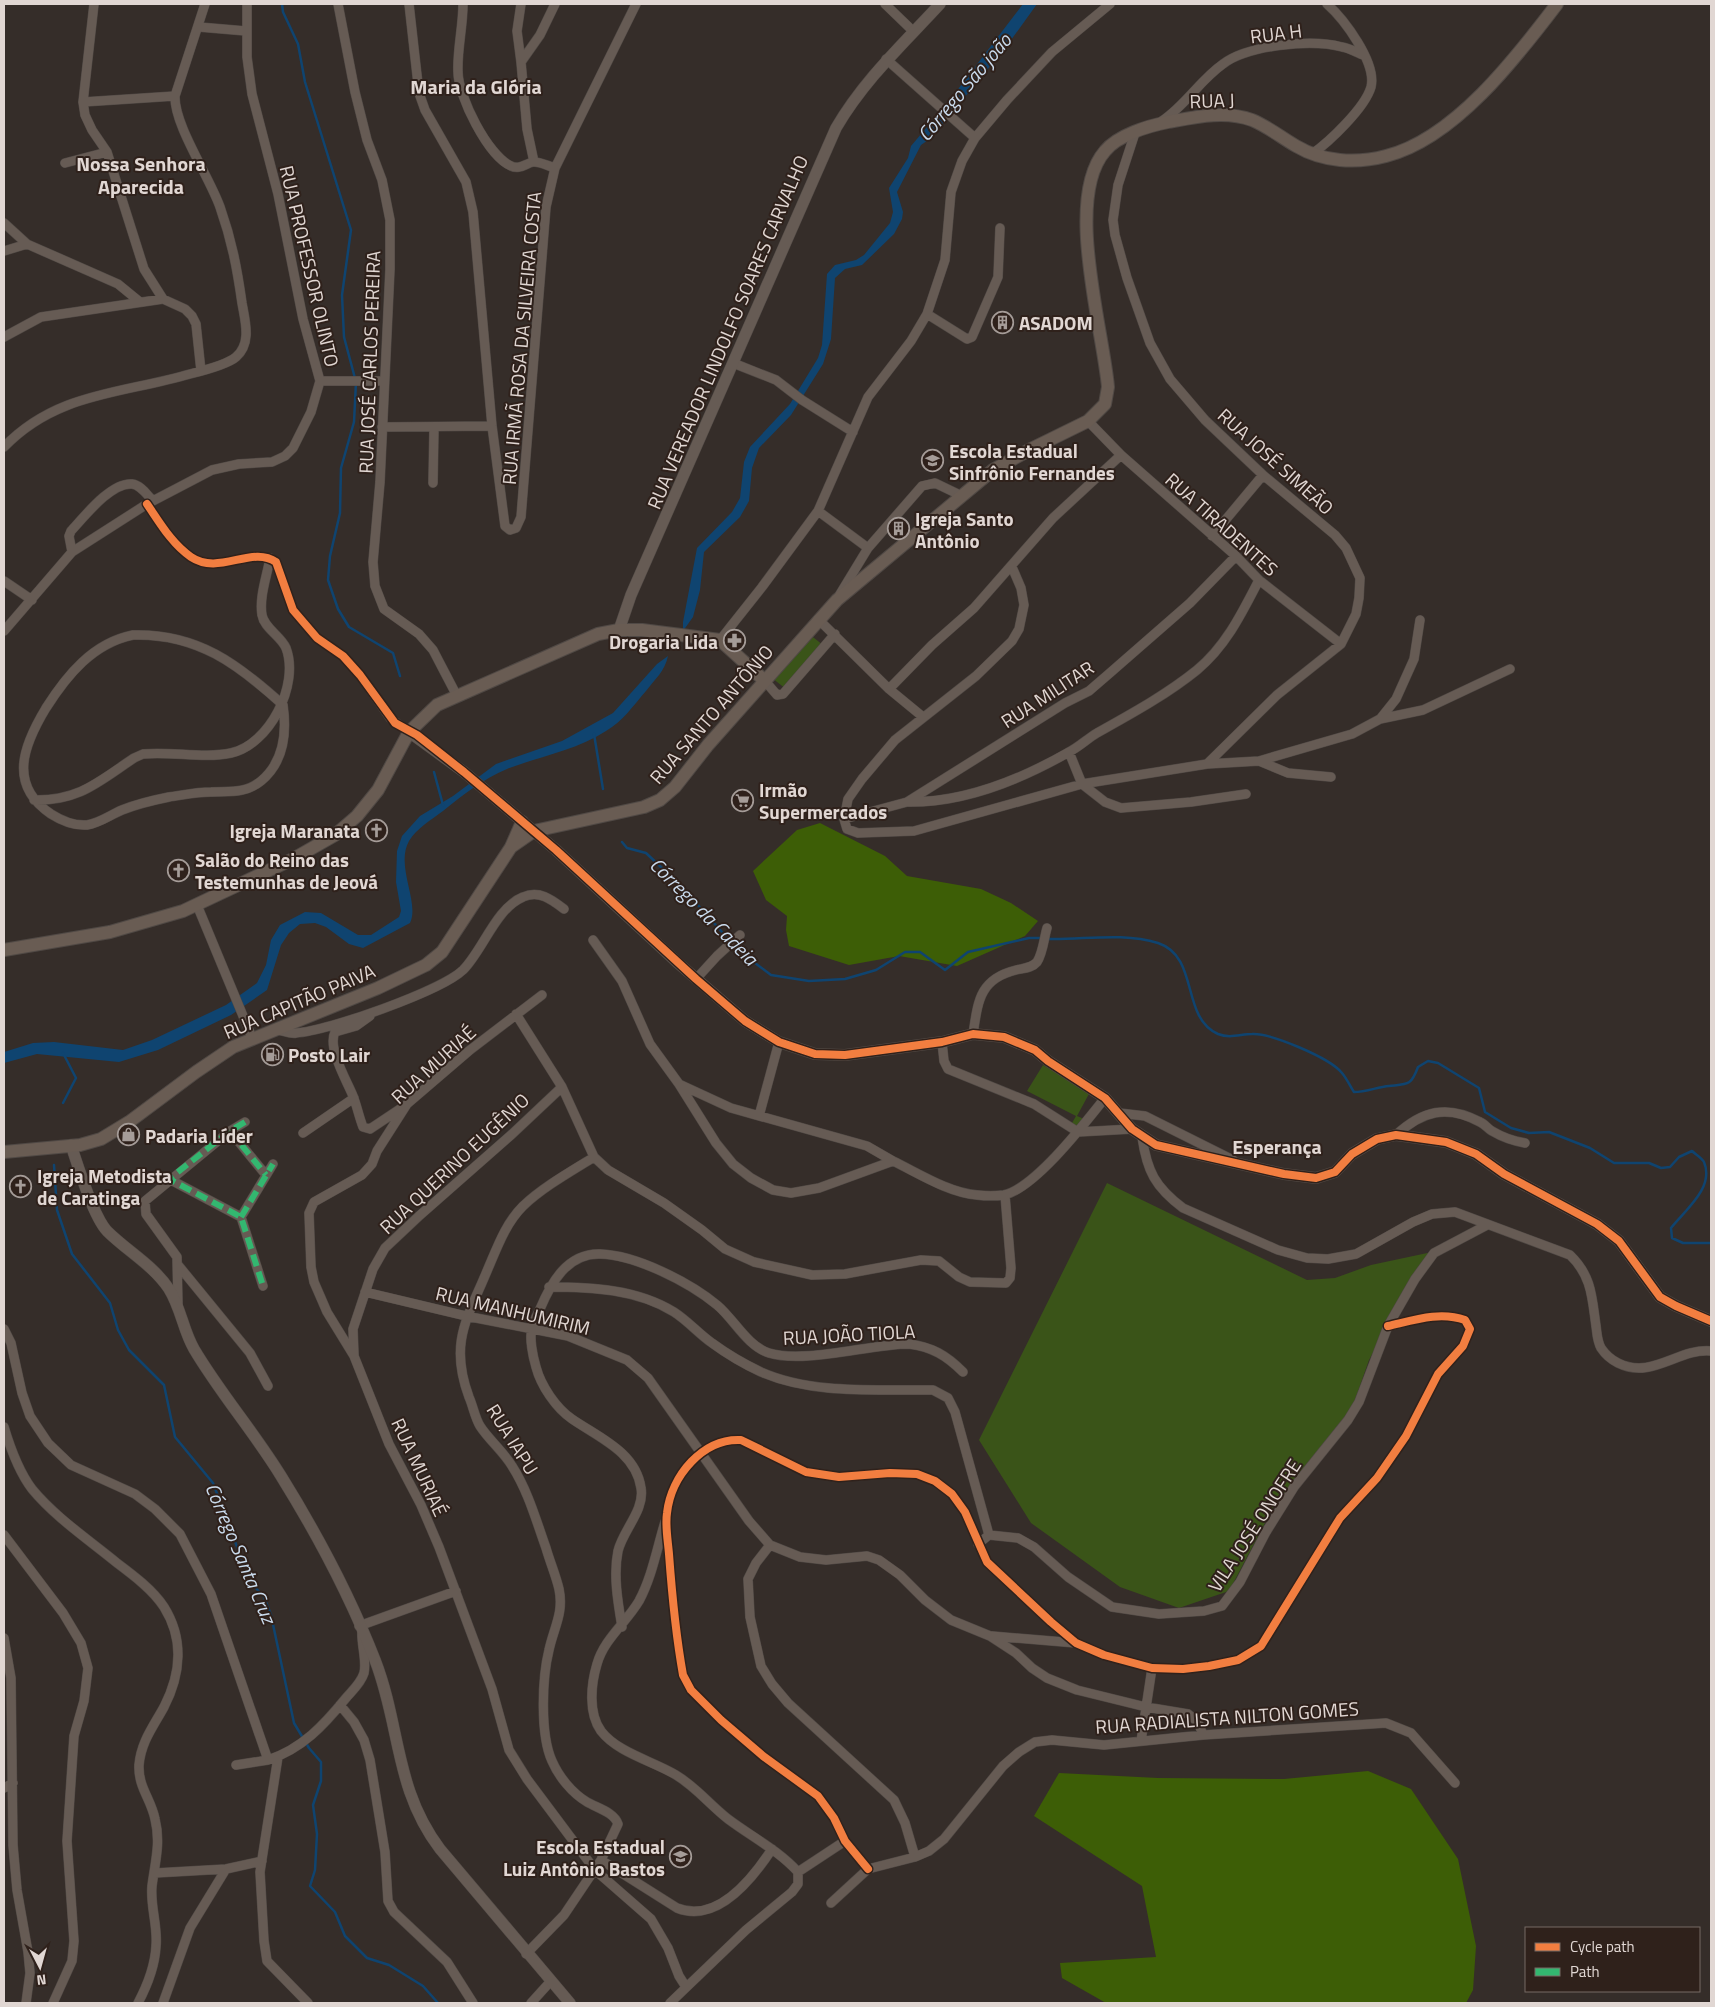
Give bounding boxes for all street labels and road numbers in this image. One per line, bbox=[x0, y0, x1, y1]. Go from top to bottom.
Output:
street label: RUA H bbox=[1248, 15, 1304, 51]
street label: RUA J bbox=[1189, 85, 1235, 115]
street label: RUA VEREADOR LINDOLFO SOARES CARVALHO bbox=[639, 150, 815, 514]
street label: RUA PROFESSOR OLINTO bbox=[273, 163, 347, 369]
street label: RUA IRMÃ ROSA DA SILVEIRA COSTA bbox=[494, 190, 548, 486]
street label: RUA JOSÉ CARLOS PEREIRA bbox=[351, 250, 387, 474]
street label: RUA JOSÉ SIMEÃO bbox=[1212, 401, 1340, 521]
street label: RUA TIRADENTES bbox=[1159, 465, 1285, 583]
street label: RUA SANTO ANTÔNIO bbox=[642, 638, 780, 790]
street label: RUA MILITAR bbox=[995, 653, 1099, 735]
street label: RUA CAPITÃO PAIVA bbox=[219, 956, 379, 1046]
street label: RUA MURIAÉ bbox=[384, 1018, 482, 1110]
street label: RUA QUERINO EUGÊNIO bbox=[373, 1086, 535, 1240]
street label: RUA MANHUMIRIM bbox=[433, 1278, 593, 1342]
street label: RUA JOÃO TIOLA bbox=[782, 1316, 916, 1352]
street label: RUA IAPU bbox=[480, 1398, 546, 1480]
street label: RUA MURIAÉ bbox=[385, 1413, 455, 1521]
street label: VILA JOSÉ ONOFRE bbox=[1200, 1453, 1308, 1597]
street label: RUA RADIALISTA NILTON GOMES bbox=[1094, 1693, 1360, 1741]

